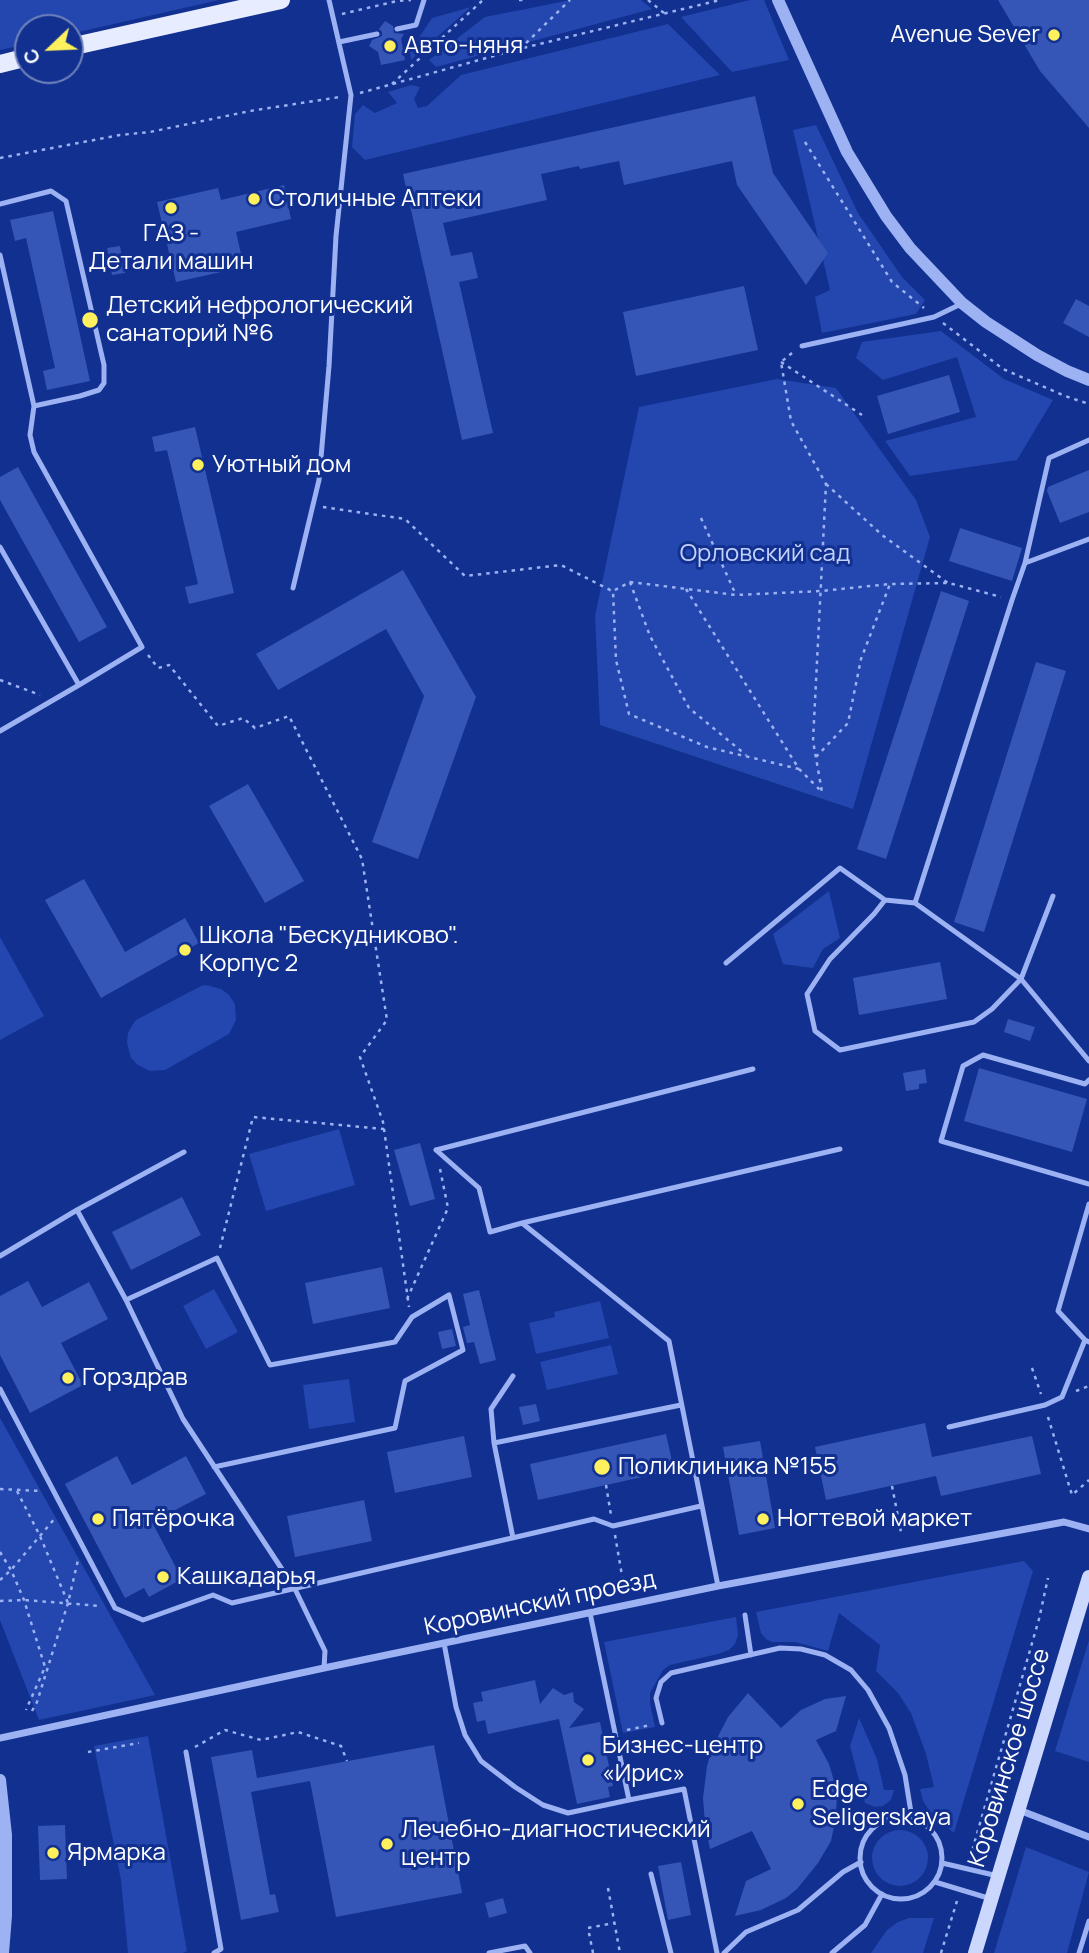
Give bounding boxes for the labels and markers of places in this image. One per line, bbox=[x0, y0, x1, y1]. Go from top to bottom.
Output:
place label: Avenue Sever bbox=[890, 21, 1040, 49]
marker: Avenue Sever bbox=[1046, 27, 1062, 43]
place label: Авто-няня bbox=[404, 32, 523, 60]
marker: Авто-няня bbox=[382, 38, 398, 54]
place label: Столичные Аптеки bbox=[268, 185, 482, 213]
marker: Столичные Аптеки bbox=[246, 191, 262, 207]
marker: ГАЗ - Детали машин bbox=[163, 200, 179, 216]
place label: ГАЗ - Детали машин bbox=[89, 220, 253, 276]
place label: Детский нефрологический санаторий №6 bbox=[106, 292, 413, 348]
marker: Детский нефрологический санаторий №6 bbox=[80, 310, 100, 330]
place label: Уютный дом bbox=[212, 451, 351, 479]
marker: Уютный дом bbox=[190, 457, 206, 473]
place label: Школа "Бескудниково". Корпус 2 bbox=[199, 922, 459, 978]
marker: Школа "Бескудниково". Корпус 2 bbox=[177, 942, 193, 958]
place label: Горздрав bbox=[82, 1364, 188, 1392]
marker: Горздрав bbox=[60, 1370, 76, 1386]
place label: Поликлиника №155 bbox=[618, 1453, 837, 1481]
marker: Поликлиника №155 bbox=[592, 1457, 612, 1477]
place label: Пятёрочка bbox=[112, 1505, 235, 1533]
place label: Ногтевой маркет bbox=[777, 1505, 972, 1533]
marker: Пятёрочка bbox=[90, 1511, 106, 1527]
marker: Ногтевой маркет bbox=[755, 1511, 771, 1527]
place label: Кашкадарья bbox=[177, 1563, 316, 1591]
marker: Кашкадарья bbox=[155, 1569, 171, 1585]
place label: Бизнес-центр «Ирис» bbox=[602, 1732, 763, 1788]
marker: Бизнес-центр «Ирис» bbox=[580, 1752, 596, 1768]
place label: Edge Seligerskaya bbox=[812, 1776, 951, 1832]
marker: Edge Seligerskaya bbox=[790, 1796, 806, 1812]
place label: Лечебно-диагностический центр bbox=[401, 1816, 711, 1872]
marker: Лечебно-диагностический центр bbox=[379, 1836, 395, 1852]
place label: Ярмарка bbox=[67, 1839, 166, 1867]
marker: Ярмарка bbox=[45, 1845, 61, 1861]

